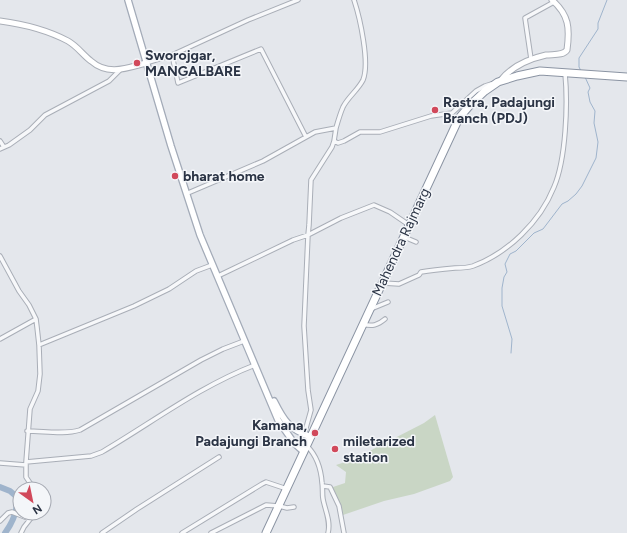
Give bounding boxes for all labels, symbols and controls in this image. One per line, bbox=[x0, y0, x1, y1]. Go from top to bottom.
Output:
place label: Sworojgar, MANGALBARE bbox=[145, 47, 241, 80]
marker: Sworojgar, MANGALBARE bbox=[132, 58, 142, 68]
place label: Rastra, Padajungi Branch (PDJ) bbox=[443, 94, 555, 127]
marker: Rastra, Padajungi Branch (PDJ) bbox=[430, 105, 440, 115]
place label: bharat home bbox=[183, 168, 265, 185]
marker: bharat home bbox=[170, 171, 180, 181]
street label: Mahendra Rajmarg bbox=[368, 185, 434, 299]
place label: Kamana, Padajungi Branch bbox=[195, 417, 307, 450]
marker: Kamana, Padajungi Branch bbox=[310, 428, 320, 438]
place label: miletarized station bbox=[343, 433, 415, 466]
marker: miletarized station bbox=[330, 444, 340, 454]
north arrow bbox=[12, 481, 52, 521]
text: N bbox=[30, 501, 44, 517]

